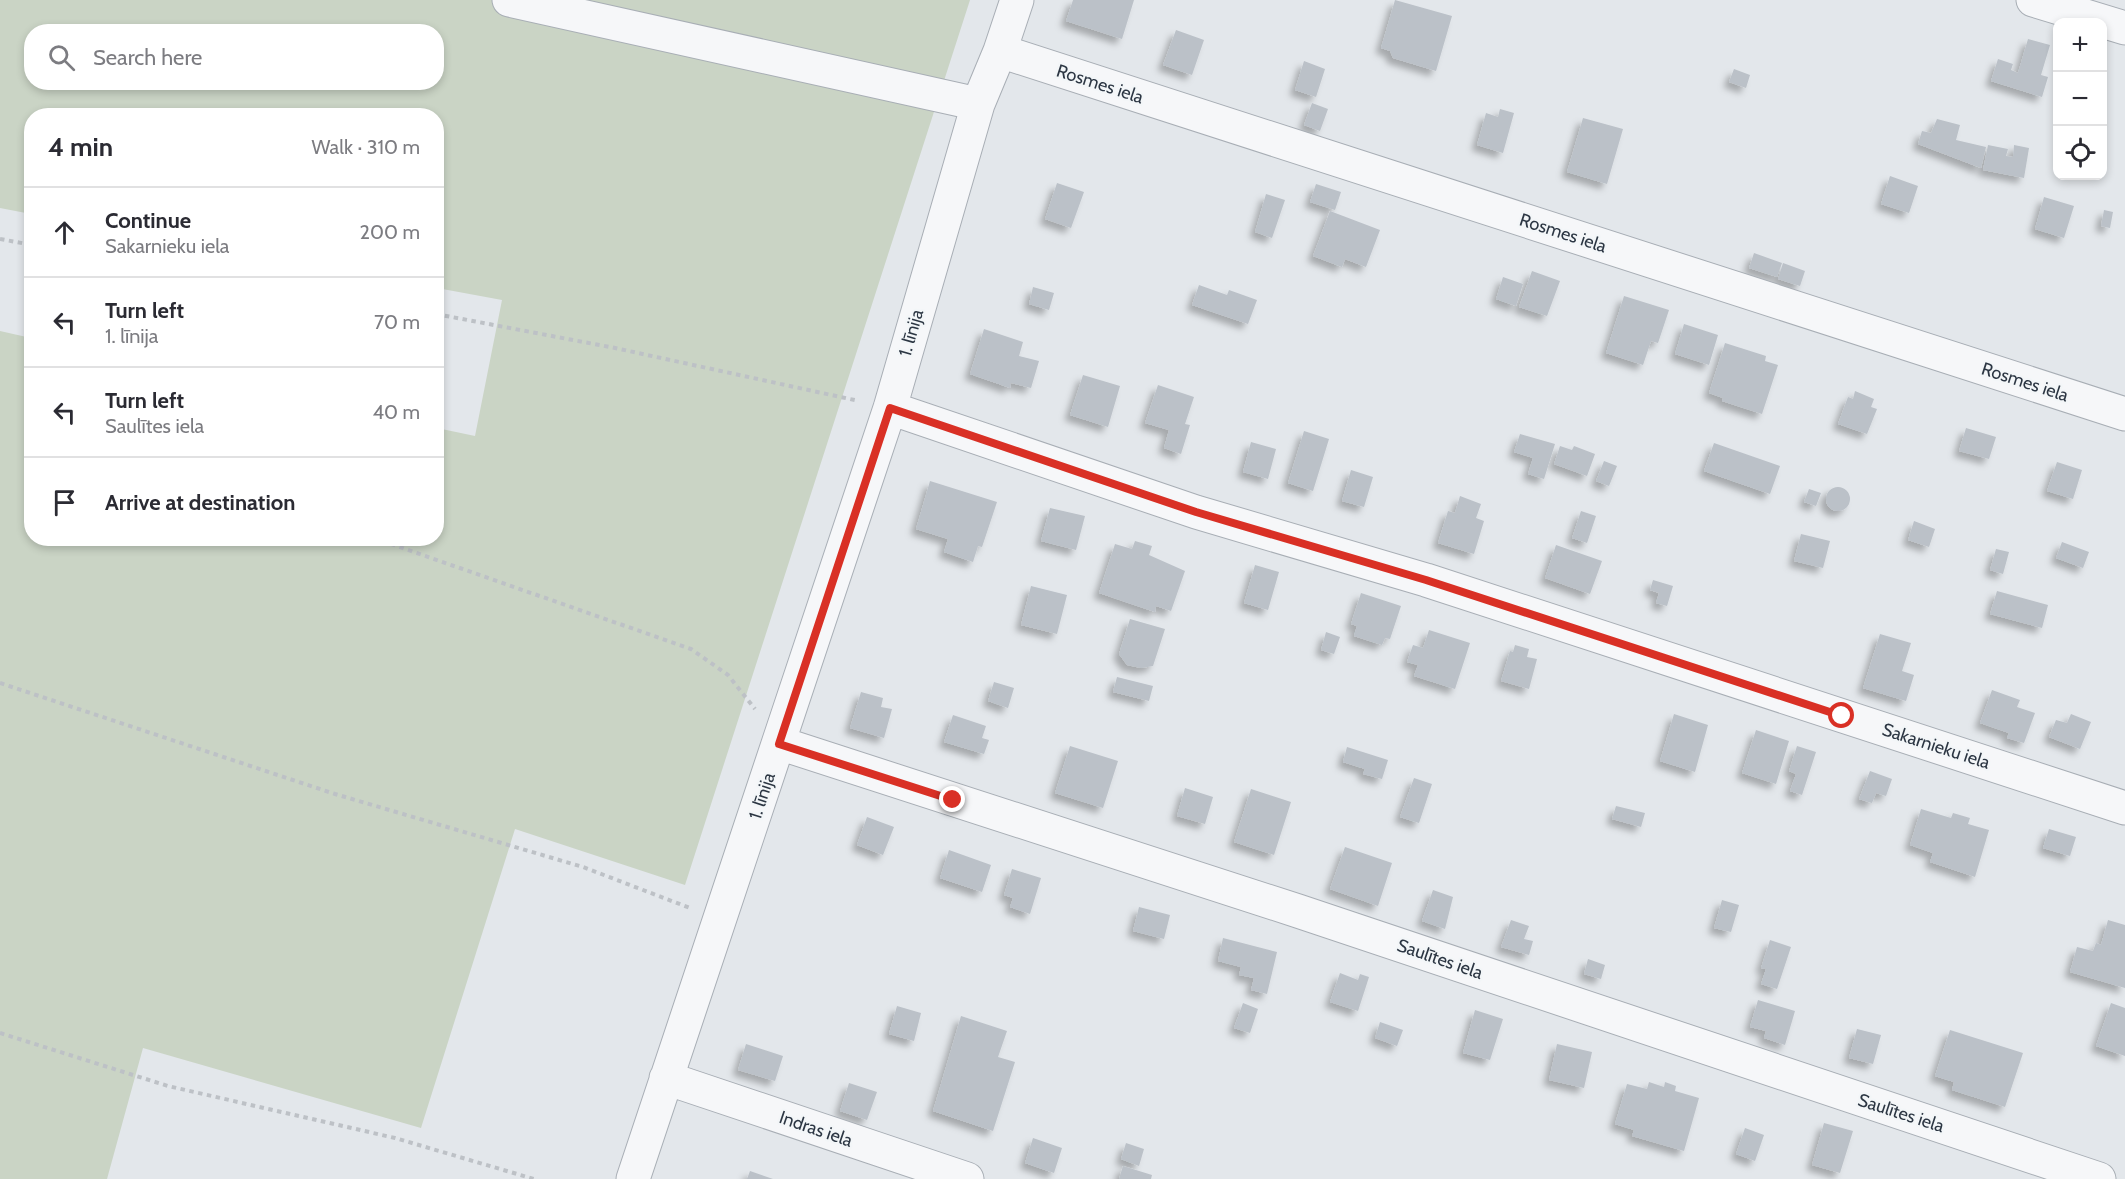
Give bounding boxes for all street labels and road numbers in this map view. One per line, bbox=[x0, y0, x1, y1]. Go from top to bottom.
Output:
street label: Rosmes iela bbox=[1054, 60, 1147, 109]
street label: Rosmes iela bbox=[1517, 209, 1610, 258]
street label: 1. līnija bbox=[894, 307, 928, 359]
street label: Rosmes iela bbox=[1979, 358, 2072, 407]
street label: Sakarnieku iela bbox=[1879, 718, 1993, 774]
street label: 1. līnija bbox=[744, 769, 780, 822]
street label: Saulītes iela bbox=[1394, 934, 1486, 984]
street label: Saulītes iela bbox=[1855, 1089, 1947, 1137]
street label: Indras iela bbox=[776, 1106, 856, 1152]

